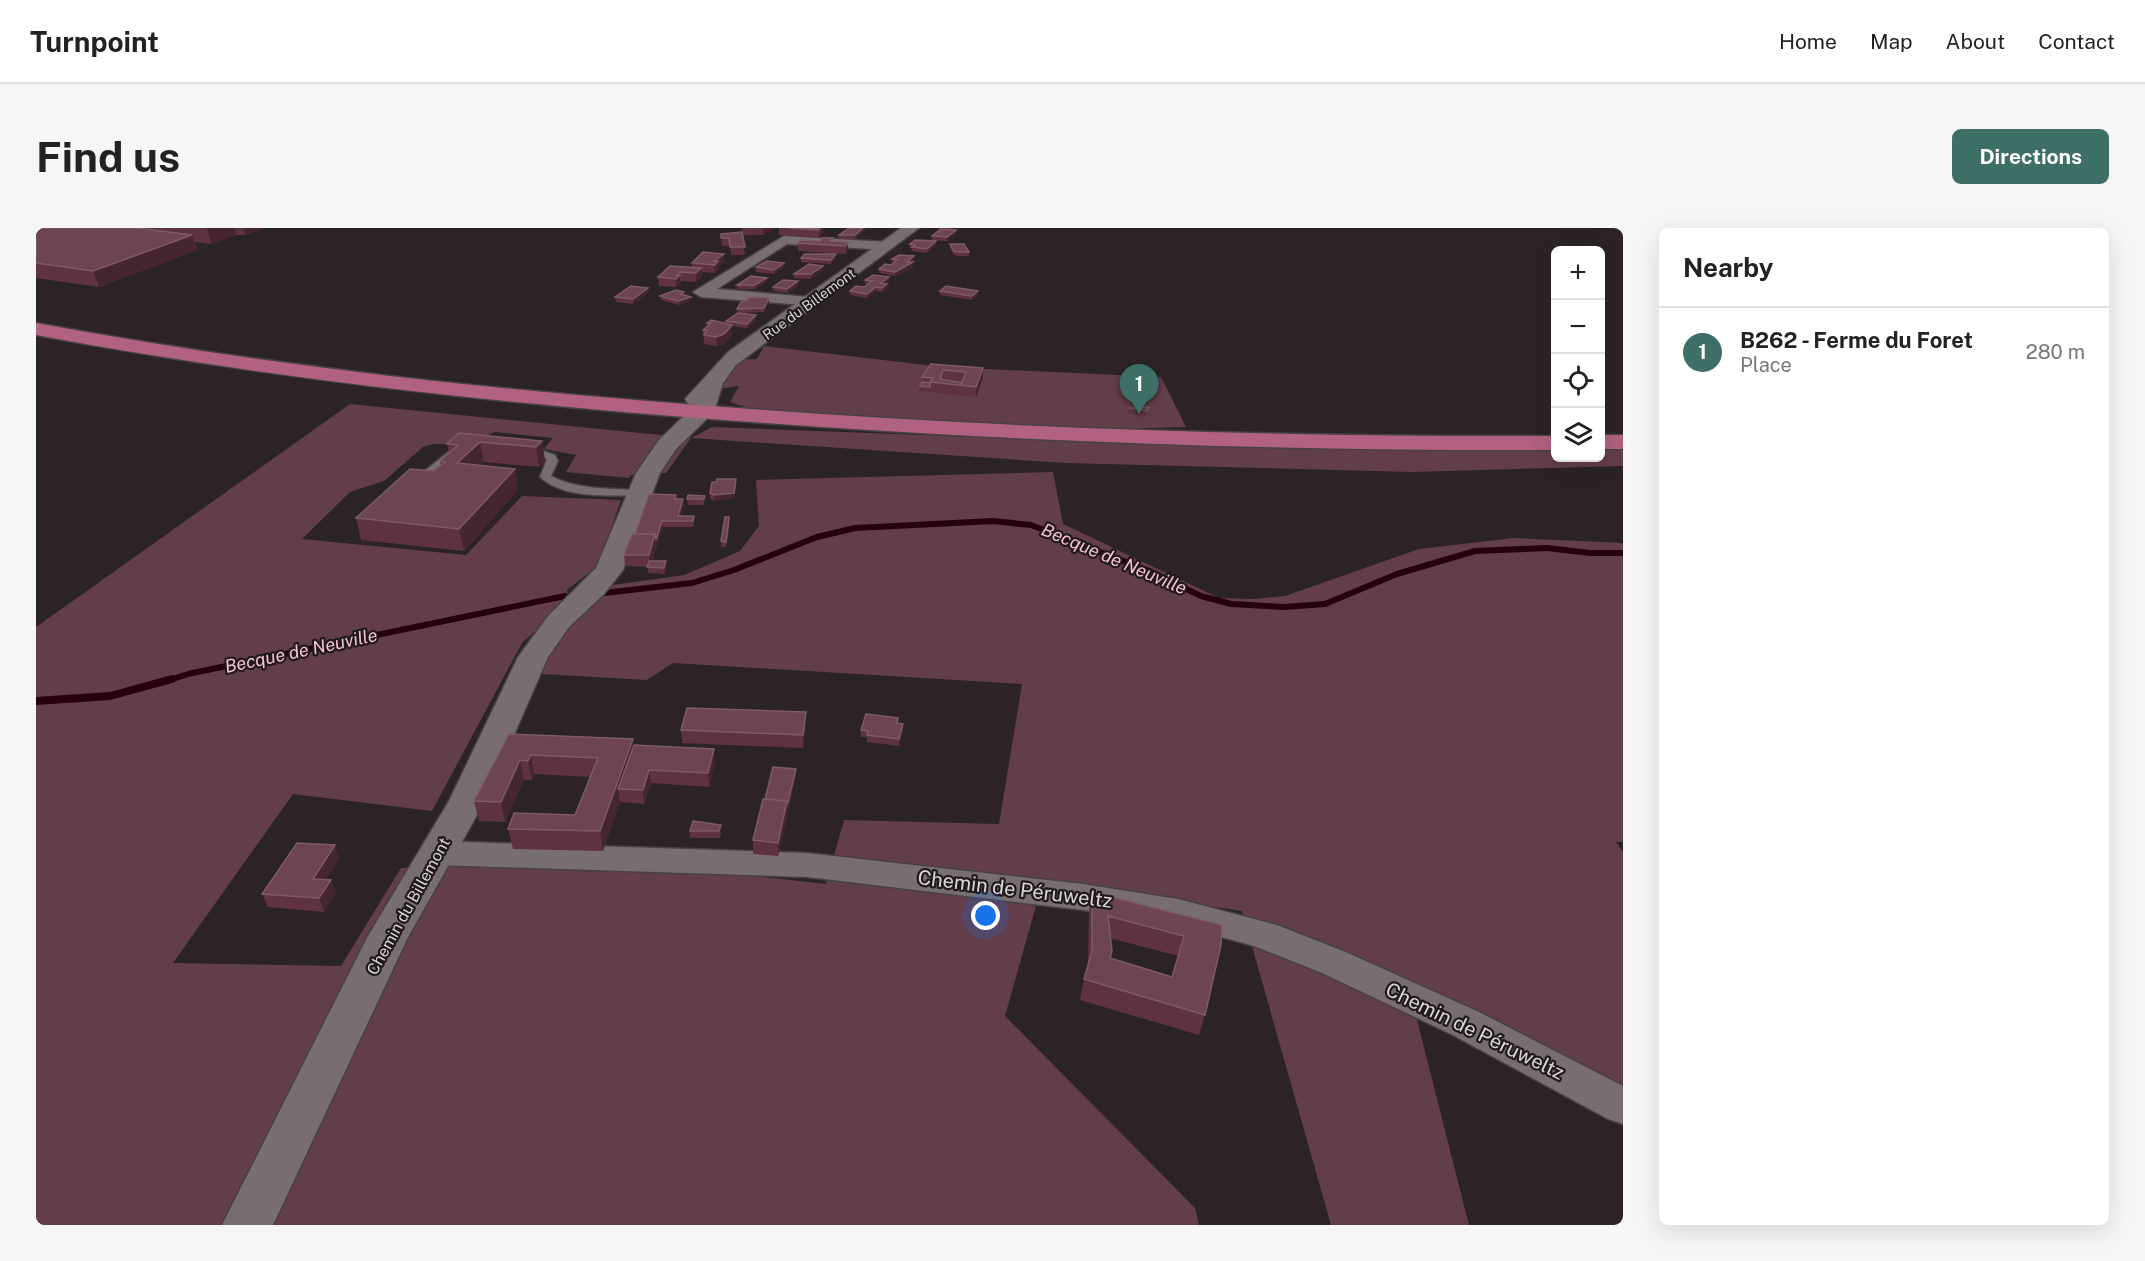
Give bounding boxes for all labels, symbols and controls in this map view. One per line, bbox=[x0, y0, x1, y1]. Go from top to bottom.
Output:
text: Turnpoint bbox=[30, 25, 159, 58]
text: Home bbox=[1779, 29, 1837, 54]
text: Map bbox=[1870, 29, 1913, 54]
text: About bbox=[1946, 29, 2005, 54]
text: Contact bbox=[2038, 29, 2115, 54]
button: Directions bbox=[1952, 129, 2109, 184]
text: Find us bbox=[36, 132, 180, 181]
map controls bbox=[1551, 246, 1605, 462]
button: + bbox=[1551, 246, 1605, 300]
text: Nearby bbox=[1683, 252, 1773, 283]
street label: Rue du Billemont bbox=[760, 265, 858, 343]
button: − bbox=[1551, 300, 1605, 354]
text: B262 - Ferme du Foret bbox=[1740, 327, 1973, 353]
text: 1 bbox=[1698, 340, 1707, 364]
text: 280 m bbox=[2026, 340, 2085, 364]
text: Place bbox=[1740, 353, 1792, 377]
button: locate bbox=[1551, 354, 1605, 408]
pin: 1 bbox=[1120, 364, 1158, 414]
button: layers bbox=[1551, 408, 1605, 462]
water label: Becque de Neuville bbox=[1039, 519, 1190, 599]
water label: Becque de Neuville bbox=[223, 624, 379, 677]
street label: Chemin du Billemont bbox=[363, 834, 454, 978]
street label: Chemin de Péruweltz bbox=[916, 865, 1114, 913]
your location bbox=[971, 901, 1000, 930]
street label: Chemin de Péruweltz bbox=[1382, 977, 1568, 1085]

